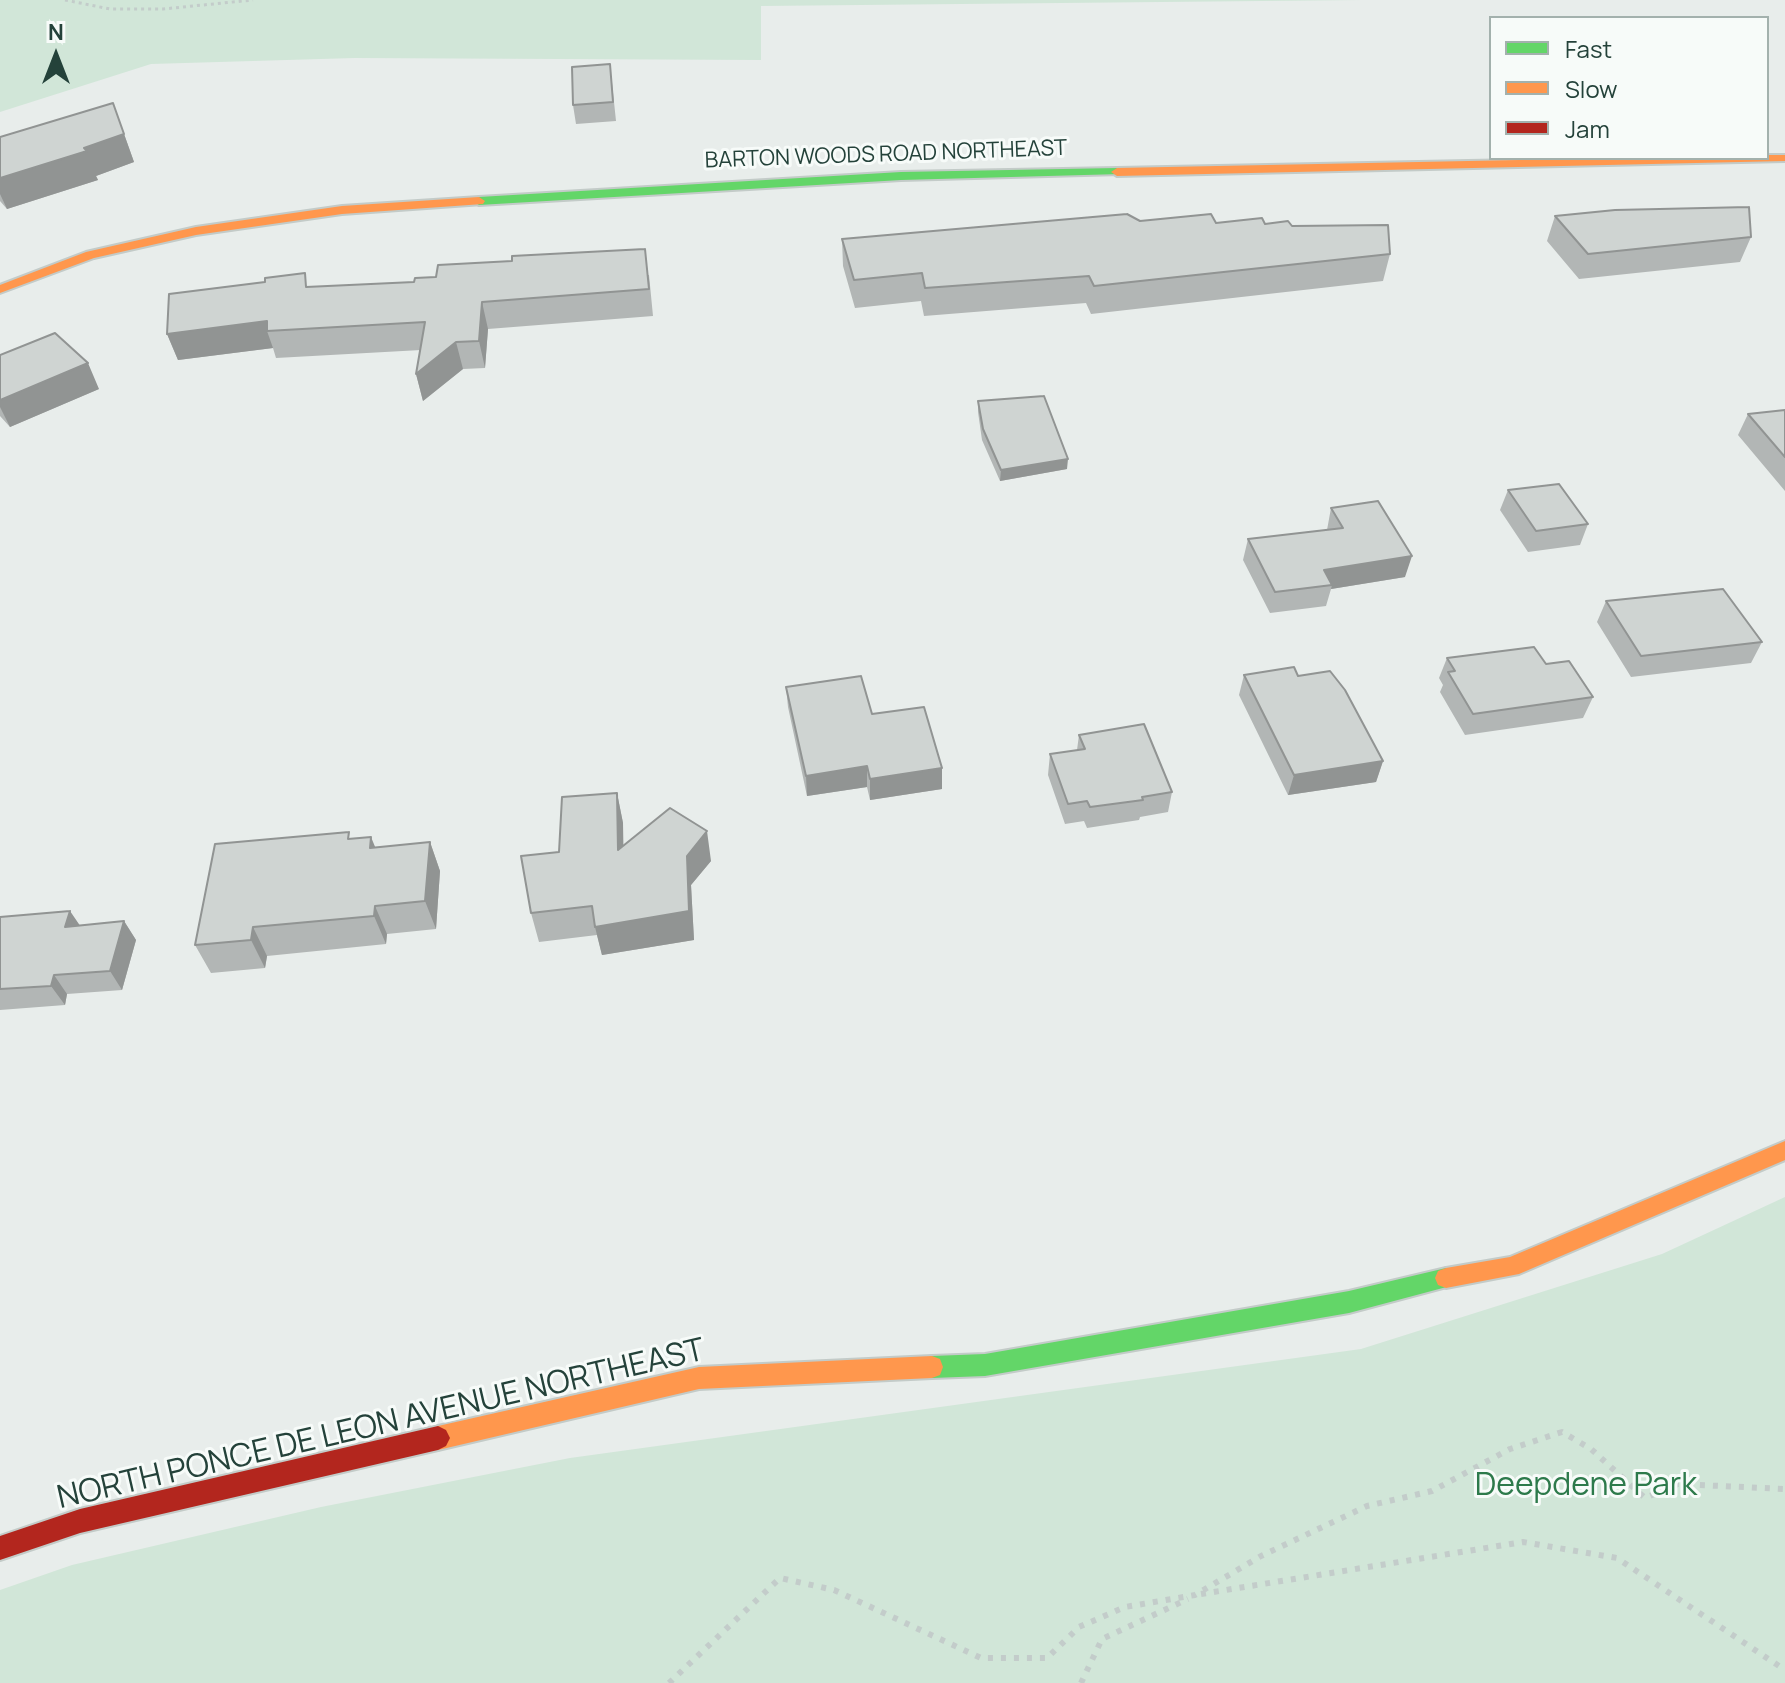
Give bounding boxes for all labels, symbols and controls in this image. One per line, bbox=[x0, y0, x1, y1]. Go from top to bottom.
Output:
north arrow bbox=[16, 16, 96, 96]
legend bbox=[1489, 16, 1769, 160]
text: N bbox=[48, 17, 64, 47]
text: Fast bbox=[1565, 32, 1612, 65]
text: Slow bbox=[1565, 72, 1618, 105]
text: Jam bbox=[1565, 112, 1610, 145]
street label: BARTON WOODS ROAD NORTHEAST bbox=[704, 135, 1068, 175]
street label: NORTH PONCE DE LEON AVENUE NORTHEAST bbox=[54, 1332, 708, 1518]
park label: Deepdene Park bbox=[1475, 1467, 1697, 1505]

